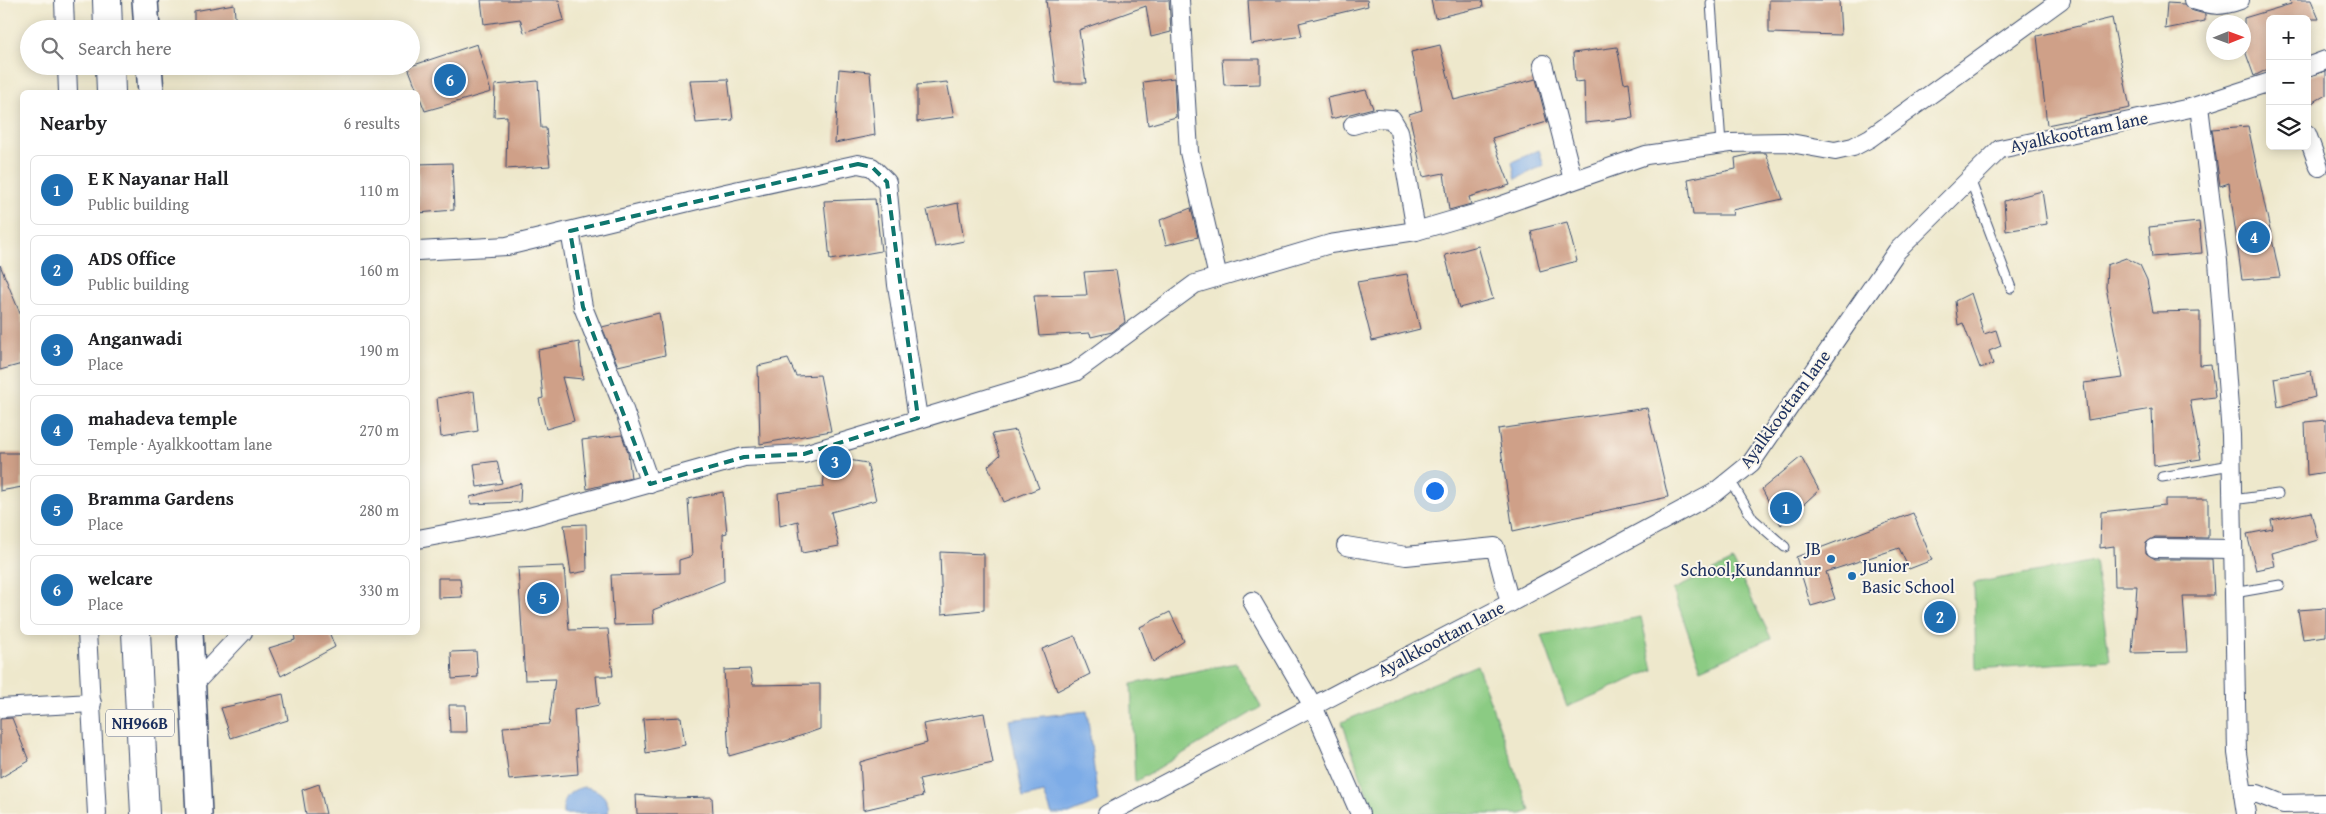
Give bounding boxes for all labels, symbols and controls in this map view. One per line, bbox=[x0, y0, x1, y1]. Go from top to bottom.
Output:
north arrow bbox=[2206, 15, 2251, 60]
map controls bbox=[2266, 15, 2311, 150]
button: + bbox=[2266, 15, 2311, 60]
search box bbox=[20, 20, 420, 75]
icon: search bbox=[38, 34, 66, 62]
text: Search here bbox=[78, 34, 172, 62]
button: − bbox=[2266, 60, 2311, 105]
pin: 6 bbox=[434, 61, 466, 99]
street label: Ayalkkoottam lane bbox=[2007, 104, 2150, 159]
button: layers bbox=[2266, 105, 2311, 150]
text: Nearby bbox=[40, 107, 107, 138]
text: 6 results bbox=[343, 111, 400, 135]
text: E K Nayanar Hall bbox=[88, 164, 229, 192]
text: 1 bbox=[53, 178, 61, 202]
text: 110 m bbox=[359, 178, 399, 202]
text: Public building bbox=[88, 192, 189, 216]
pin: 4 bbox=[2238, 218, 2270, 256]
text: ADS Office bbox=[88, 244, 176, 272]
text: 2 bbox=[53, 258, 61, 282]
text: 160 m bbox=[359, 258, 399, 282]
text: Public building bbox=[88, 272, 189, 296]
text: Anganwadi bbox=[88, 324, 182, 352]
text: 3 bbox=[53, 338, 61, 362]
text: 190 m bbox=[359, 338, 399, 362]
street label: Ayalkkoottam lane bbox=[1732, 344, 1837, 474]
text: Place bbox=[88, 352, 123, 376]
text: mahadeva temple bbox=[88, 404, 237, 432]
text: 4 bbox=[53, 418, 61, 442]
text: 270 m bbox=[359, 418, 399, 442]
text: Temple · Ayalkkoottam lane bbox=[88, 432, 272, 456]
pin: 3 bbox=[819, 443, 851, 481]
your location bbox=[1422, 478, 1448, 504]
text: Bramma Gardens bbox=[88, 484, 234, 512]
pin: 1 bbox=[1770, 489, 1802, 527]
text: 5 bbox=[53, 498, 61, 522]
text: 280 m bbox=[359, 498, 399, 522]
text: Place bbox=[88, 512, 123, 536]
place label: JB School,Kundannur bbox=[1681, 535, 1822, 583]
place label: Junior Basic School bbox=[1860, 552, 1955, 600]
marker: JB School,Kundannur bbox=[1825, 553, 1837, 565]
text: welcare bbox=[88, 564, 153, 592]
marker: Junior Basic School bbox=[1846, 570, 1858, 582]
text: 6 bbox=[53, 578, 61, 602]
text: 330 m bbox=[359, 578, 399, 602]
pin: 5 bbox=[527, 579, 559, 617]
text: Place bbox=[88, 592, 123, 616]
street label: Ayalkkoottam lane bbox=[1372, 594, 1509, 683]
pin: 2 bbox=[1924, 598, 1956, 636]
road number: NH966B bbox=[106, 710, 174, 736]

